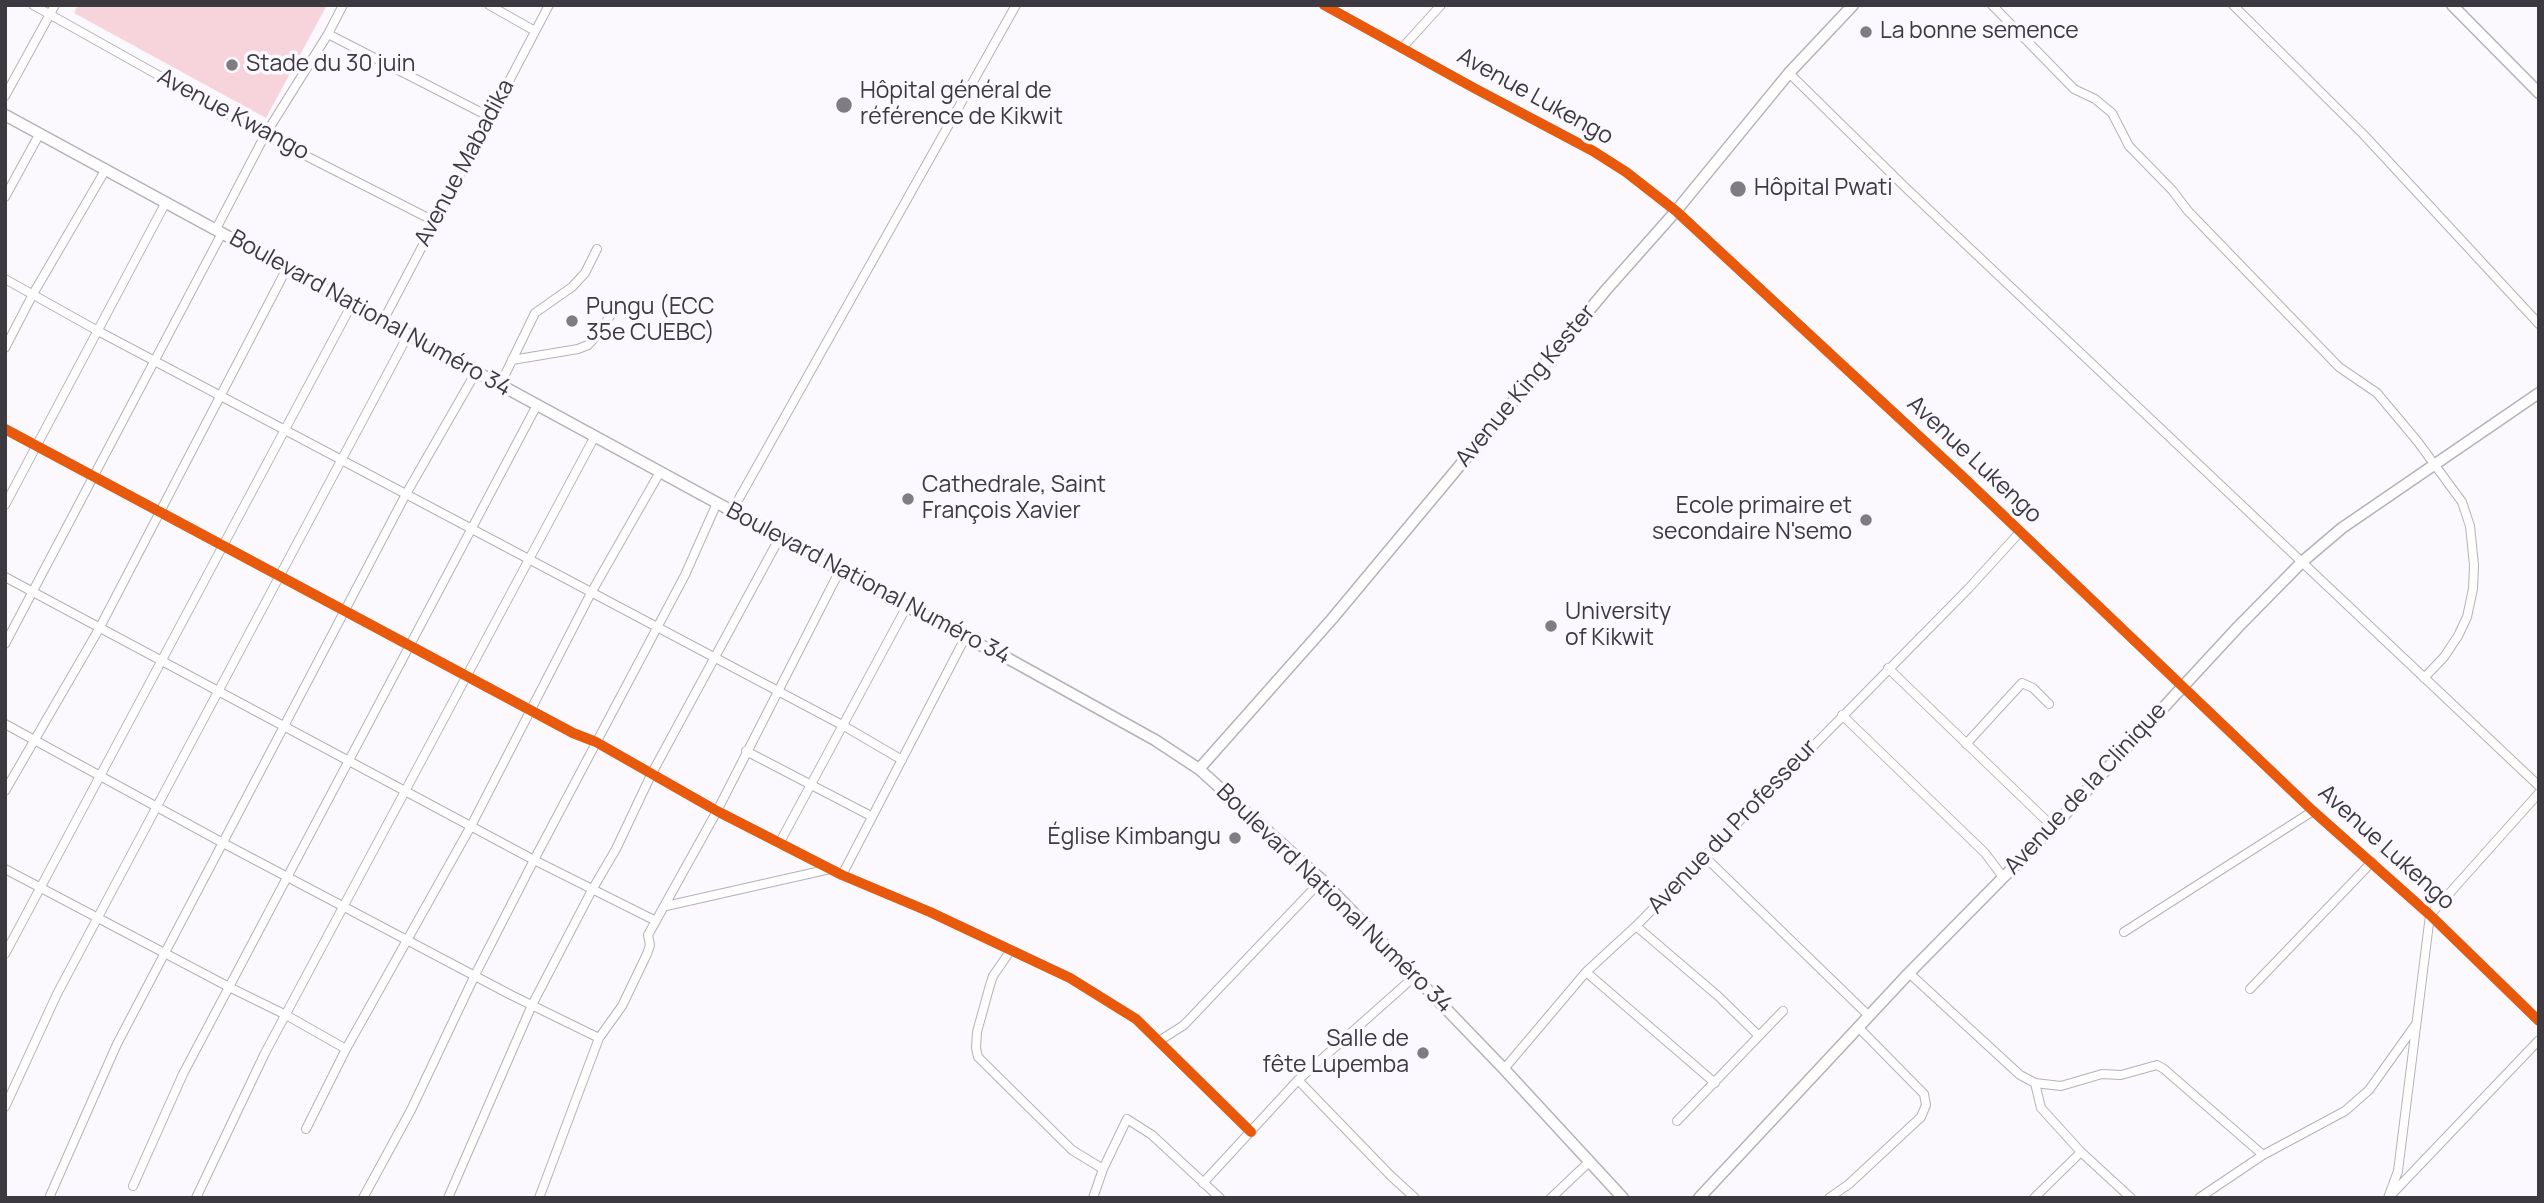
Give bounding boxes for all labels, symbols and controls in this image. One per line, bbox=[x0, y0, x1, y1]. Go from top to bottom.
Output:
place label: La bonne semence bbox=[1880, 18, 2079, 46]
marker: La bonne semence bbox=[1858, 24, 1874, 40]
street label: Avenue Lukengo bbox=[1452, 43, 1618, 151]
place label: Stade du 30 juin bbox=[246, 51, 416, 79]
marker: Stade du 30 juin bbox=[224, 57, 240, 73]
street label: Avenue Kwango bbox=[153, 63, 313, 167]
street label: Avenue Mabadika bbox=[409, 75, 521, 251]
place label: Hôpital général de référence de Kikwit bbox=[860, 78, 1063, 132]
marker: Hôpital général de référence de Kikwit bbox=[834, 95, 854, 115]
place label: Hôpital Pwati bbox=[1754, 175, 1893, 203]
marker: Hôpital Pwati bbox=[1728, 179, 1748, 199]
street label: Boulevard National Numéro 34 bbox=[224, 225, 516, 403]
place label: Pungu (ECC 35e CUEBC) bbox=[586, 294, 715, 348]
street label: Avenue King Kester bbox=[1450, 299, 1602, 473]
marker: Pungu (ECC 35e CUEBC) bbox=[564, 313, 580, 329]
street label: Avenue Lukengo bbox=[1901, 391, 2047, 529]
place label: Cathedrale, Saint François Xavier bbox=[922, 472, 1106, 526]
marker: Cathedrale, Saint François Xavier bbox=[900, 491, 916, 507]
place label: Ecole primaire et secondaire N'semo bbox=[1652, 493, 1852, 547]
street label: Boulevard National Numéro 34 bbox=[721, 497, 1015, 671]
marker: Ecole primaire et secondaire N'semo bbox=[1858, 512, 1874, 528]
place label: University of Kikwit bbox=[1565, 599, 1671, 653]
marker: University of Kikwit bbox=[1543, 618, 1559, 634]
street label: Avenue de la Clinique bbox=[1999, 697, 2173, 881]
street label: Avenue du Professeur bbox=[1643, 734, 1823, 920]
street label: Boulevard National Numéro 34 bbox=[1210, 779, 1458, 1019]
street label: Avenue Lukengo bbox=[2312, 780, 2460, 916]
place label: Église Kimbangu bbox=[1048, 824, 1221, 852]
marker: Église Kimbangu bbox=[1227, 830, 1243, 846]
place label: Salle de fête Lupemba bbox=[1263, 1026, 1409, 1080]
marker: Salle de fête Lupemba bbox=[1415, 1045, 1431, 1061]

